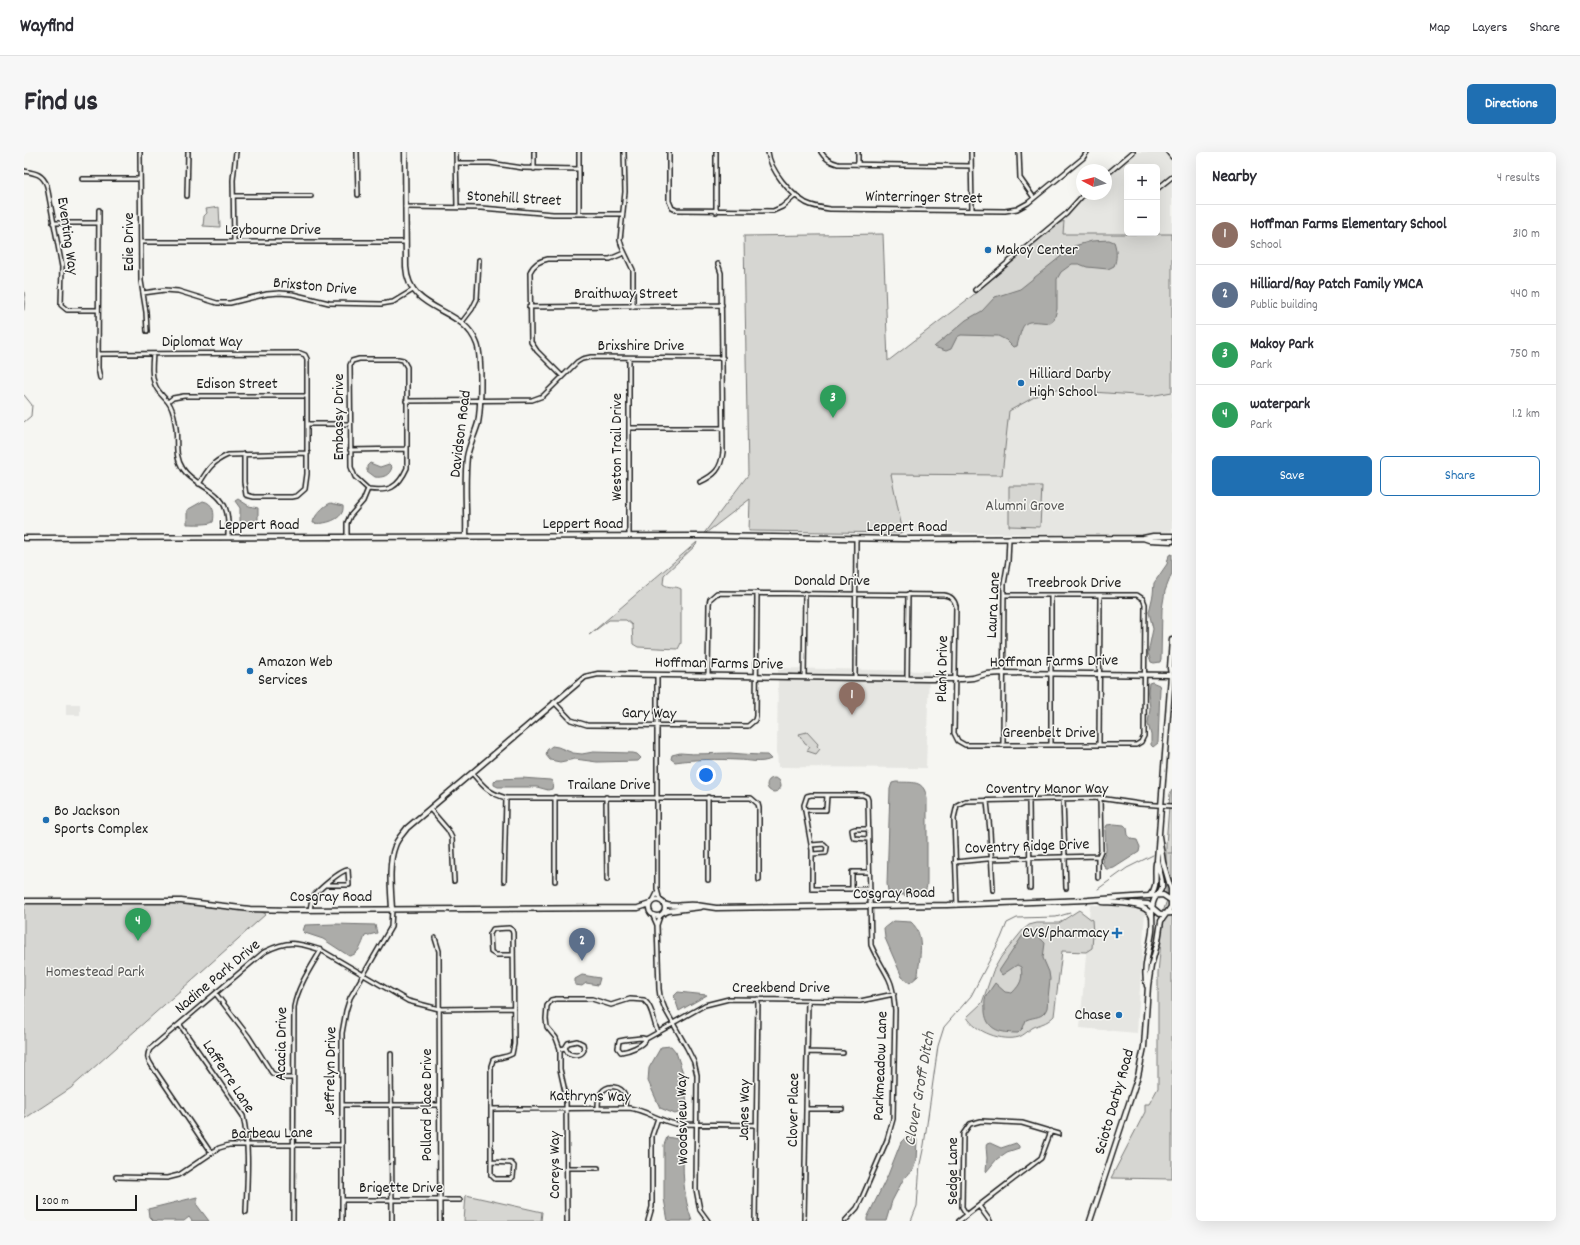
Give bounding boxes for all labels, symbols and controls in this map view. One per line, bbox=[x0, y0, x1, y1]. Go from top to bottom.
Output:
text: Wayfind bbox=[20, 14, 74, 41]
text: Map bbox=[1429, 18, 1450, 38]
text: Layers bbox=[1472, 18, 1507, 38]
text: Share bbox=[1529, 18, 1560, 38]
text: Find us bbox=[24, 84, 98, 124]
button: Directions bbox=[1467, 84, 1556, 124]
north arrow bbox=[1076, 164, 1112, 200]
map controls bbox=[1124, 164, 1160, 236]
button: + bbox=[1124, 164, 1160, 200]
text: Nearby bbox=[1212, 166, 1256, 190]
text: 4 results bbox=[1497, 169, 1540, 188]
street label: Stonehill Street bbox=[466, 185, 562, 213]
street label: Winterringer Street bbox=[865, 185, 983, 211]
street label: Eventing Way bbox=[50, 196, 84, 277]
button: − bbox=[1124, 200, 1160, 236]
street label: Edie Drive bbox=[118, 212, 141, 272]
text: Hoffman Farms Elementary School bbox=[1250, 214, 1446, 236]
street label: Leybourne Drive bbox=[225, 219, 321, 242]
text: 1 bbox=[1224, 225, 1226, 244]
text: 310 m bbox=[1512, 225, 1540, 244]
text: School bbox=[1250, 236, 1282, 255]
place label: Makoy Center bbox=[996, 239, 1078, 262]
marker: Makoy Center bbox=[983, 245, 993, 255]
street label: Brixston Drive bbox=[272, 272, 358, 302]
text: Hilliard/Ray Patch Family YMCA bbox=[1250, 274, 1424, 296]
street label: Braithway Street bbox=[574, 283, 678, 306]
text: 2 bbox=[1222, 285, 1228, 304]
text: 440 m bbox=[1510, 285, 1540, 304]
text: Public building bbox=[1250, 296, 1318, 315]
street label: Diplomat Way bbox=[162, 331, 243, 354]
text: Makoy Park bbox=[1250, 334, 1314, 356]
street label: Brixshire Drive bbox=[598, 335, 684, 358]
text: 3 bbox=[1222, 345, 1228, 364]
text: 750 m bbox=[1510, 345, 1540, 364]
text: Park bbox=[1250, 356, 1272, 375]
place label: Hilliard Darby High School bbox=[1029, 363, 1111, 404]
street label: Edison Street bbox=[196, 373, 278, 396]
street label: Embassy Drive bbox=[328, 373, 351, 461]
marker: Hilliard Darby High School bbox=[1016, 378, 1026, 388]
pin: 3 bbox=[820, 385, 846, 418]
street label: Davidson Road bbox=[444, 389, 478, 479]
street label: Weston Trail Drive bbox=[606, 393, 629, 501]
text: waterpark bbox=[1250, 394, 1310, 416]
text: 4 bbox=[1222, 405, 1228, 424]
text: 1.2 km bbox=[1512, 405, 1540, 424]
text: Park bbox=[1250, 416, 1272, 435]
button: Save bbox=[1212, 456, 1372, 496]
button: Share bbox=[1380, 456, 1540, 496]
park label: Alumni Grove bbox=[985, 495, 1065, 518]
street label: Leppert Road bbox=[543, 513, 623, 536]
street label: Leppert Road bbox=[219, 514, 299, 537]
street label: Leppert Road bbox=[867, 516, 947, 539]
street label: Donald Drive bbox=[794, 570, 870, 593]
street label: Laura Lane bbox=[981, 571, 1007, 639]
street label: Treebrook Drive bbox=[1027, 572, 1121, 595]
street label: Plank Drive bbox=[931, 635, 955, 703]
street label: Hoffman Farms Drive bbox=[990, 649, 1118, 675]
place label: Amazon Web Services bbox=[258, 651, 333, 692]
street label: Hoffman Farms Drive bbox=[655, 651, 783, 677]
marker: Amazon Web Services bbox=[245, 666, 255, 676]
pin: 1 bbox=[839, 682, 865, 715]
street label: Gary Way bbox=[621, 702, 677, 726]
street label: Greenbelt Drive bbox=[1002, 722, 1096, 745]
your location bbox=[696, 765, 716, 785]
street label: Trailane Drive bbox=[567, 774, 651, 797]
street label: Coventry Manor Way bbox=[986, 778, 1109, 801]
place label: Bo Jackson Sports Complex bbox=[54, 800, 148, 841]
marker: Bo Jackson Sports Complex bbox=[41, 815, 51, 825]
street label: Coventry Ridge Drive bbox=[964, 833, 1090, 861]
street label: Cosgray Road bbox=[853, 882, 935, 906]
street label: Cosgray Road bbox=[290, 886, 372, 909]
pin: 4 bbox=[125, 908, 151, 941]
place label: CVS/pharmacy bbox=[1022, 922, 1110, 945]
pin: 2 bbox=[569, 928, 595, 961]
marker: CVS/pharmacy bbox=[1112, 928, 1122, 938]
street label: Nadine Park Drive bbox=[170, 934, 266, 1020]
park label: Homestead Park bbox=[46, 961, 144, 984]
street label: Creekbend Drive bbox=[732, 977, 830, 1000]
place label: Chase bbox=[1074, 1004, 1111, 1027]
street label: Acacia Drive bbox=[270, 1007, 294, 1081]
marker: Chase bbox=[1114, 1010, 1124, 1020]
street label: Parkmeadow Lane bbox=[868, 1011, 894, 1121]
street label: Jeffrelyn Drive bbox=[319, 1026, 343, 1116]
water label: Clover Groff Ditch bbox=[899, 1029, 943, 1148]
street label: Lafferre Lane bbox=[196, 1036, 260, 1118]
street label: Scioto Darby Road bbox=[1089, 1046, 1141, 1158]
street label: Pollard Place Drive bbox=[416, 1048, 439, 1162]
street label: Woodsview Way bbox=[671, 1073, 695, 1165]
street label: Clover Place bbox=[782, 1073, 806, 1147]
street label: Janes Way bbox=[733, 1079, 757, 1141]
street label: Kathryns Way bbox=[549, 1085, 631, 1109]
street label: Barbeau Lane bbox=[231, 1122, 313, 1146]
street label: Coreys Way bbox=[544, 1130, 567, 1199]
street label: Sedge Lane bbox=[942, 1137, 965, 1205]
street label: Brigette Drive bbox=[359, 1177, 443, 1200]
scale bar bbox=[36, 1193, 137, 1212]
text: 200 m bbox=[42, 1194, 69, 1210]

